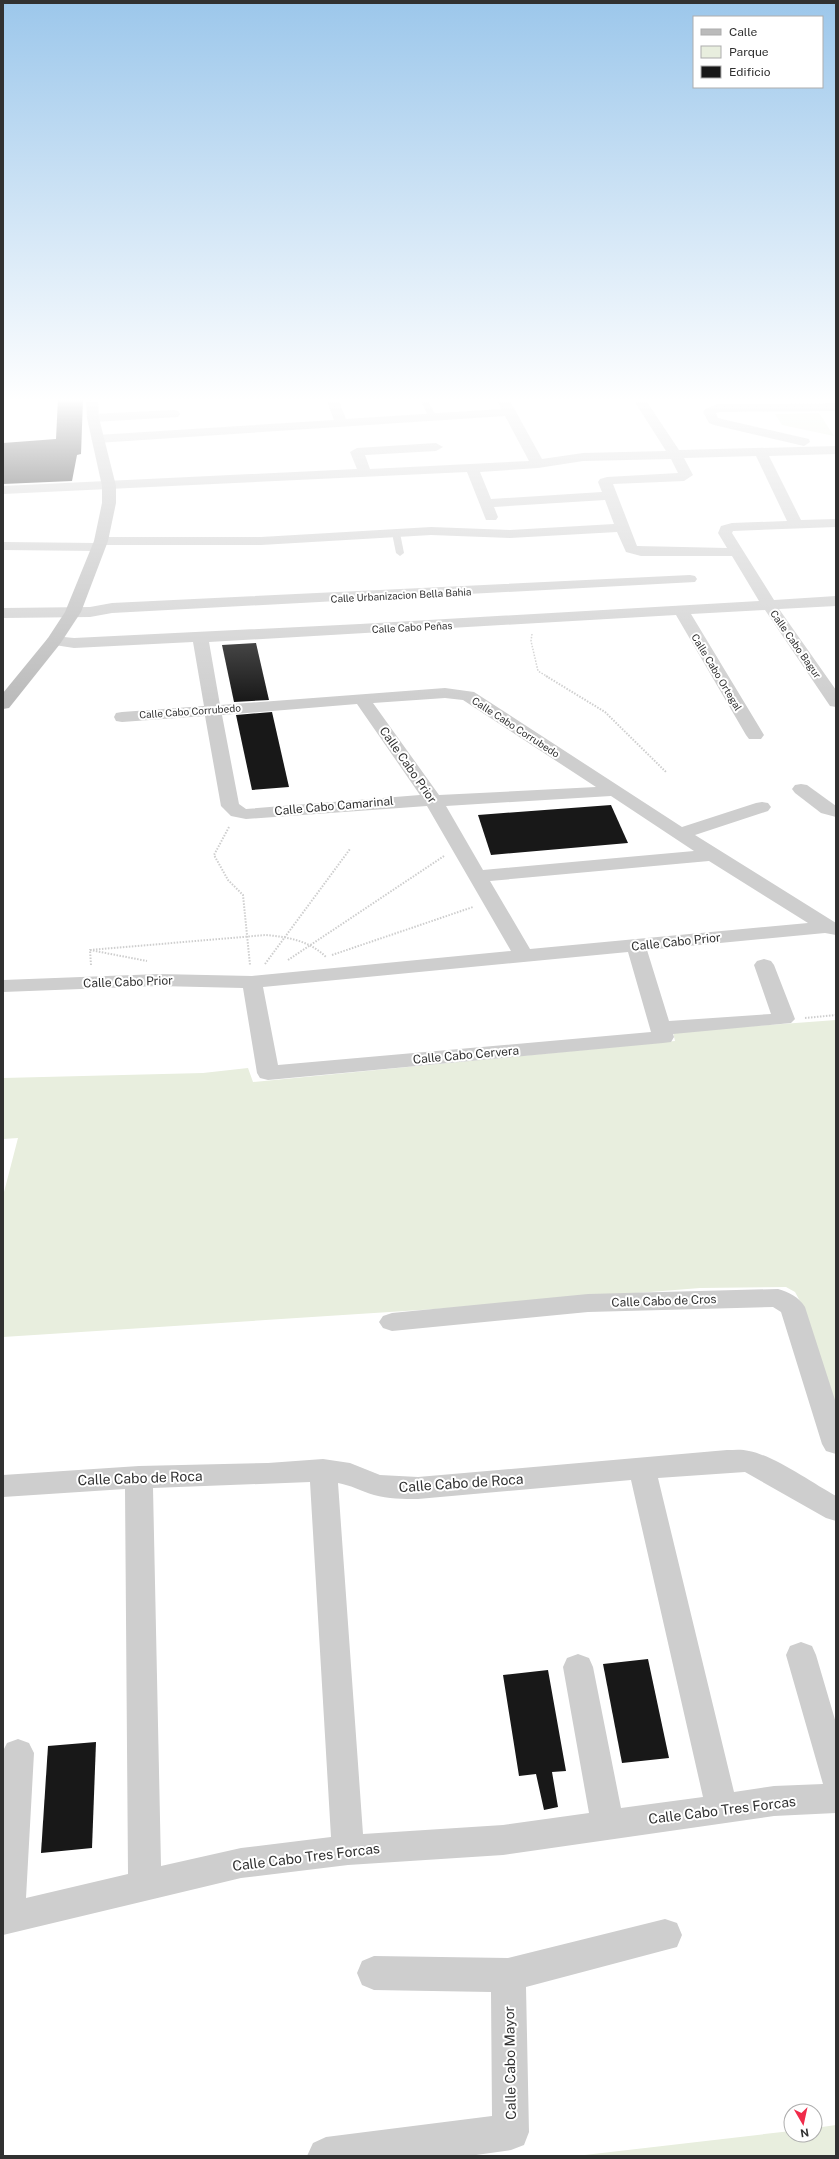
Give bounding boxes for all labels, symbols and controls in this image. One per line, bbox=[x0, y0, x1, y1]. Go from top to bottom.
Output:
legend bbox=[693, 16, 823, 88]
text: Calle bbox=[729, 25, 758, 39]
text: Parque bbox=[729, 45, 769, 59]
text: Edificio bbox=[729, 65, 771, 79]
street label: Calle Urbanizacion Bella Bahia bbox=[330, 585, 472, 605]
street label: Calle Cabo Bagur bbox=[768, 608, 824, 680]
street label: Calle Cabo Peñas bbox=[371, 619, 453, 635]
street label: Calle Cabo Ortegal bbox=[689, 631, 745, 713]
street label: Calle Cabo Corrubedo bbox=[470, 694, 562, 760]
street label: Calle Cabo Corrubedo bbox=[139, 701, 242, 721]
street label: Calle Cabo Prior bbox=[377, 724, 440, 806]
street label: Calle Cabo Camarinal bbox=[274, 794, 395, 818]
street label: Calle Cabo Prior bbox=[631, 930, 722, 954]
street label: Calle Cabo Prior bbox=[83, 973, 173, 991]
street label: Calle Cabo Cervera bbox=[412, 1043, 520, 1067]
street label: Calle Cabo de Cros bbox=[611, 1292, 717, 1310]
street label: Calle Cabo de Roca bbox=[77, 1468, 203, 1488]
street label: Calle Cabo de Roca bbox=[398, 1471, 524, 1495]
street label: Calle Cabo Tres Forcas bbox=[647, 1793, 797, 1827]
street label: Calle Cabo Tres Forcas bbox=[231, 1840, 381, 1874]
street label: Calle Cabo Mayor bbox=[501, 2006, 519, 2120]
north arrow bbox=[783, 2103, 823, 2143]
text: N bbox=[799, 2126, 810, 2139]

